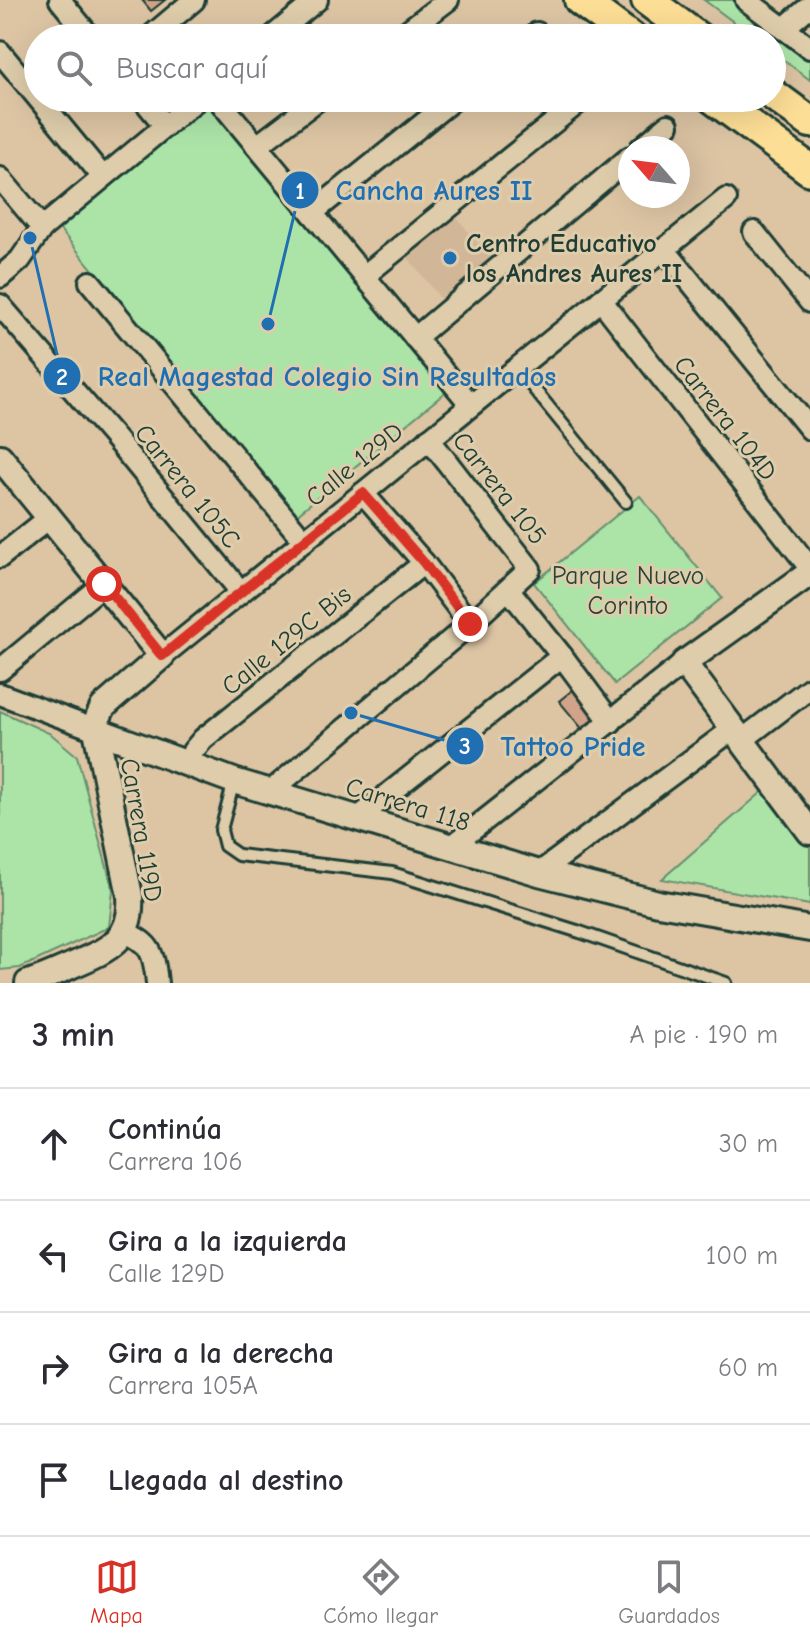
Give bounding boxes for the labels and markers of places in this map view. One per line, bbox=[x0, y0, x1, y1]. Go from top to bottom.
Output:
callout: Cancha Aures II bbox=[280, 164, 549, 216]
place label: Centro Educativo los Andres Aures II bbox=[466, 229, 682, 289]
marker: Centro Educativo los Andres Aures II bbox=[441, 249, 459, 267]
callout: Real Magestad Colegio Sin Resultados bbox=[42, 350, 573, 402]
callout: Tattoo Pride bbox=[445, 720, 662, 772]

